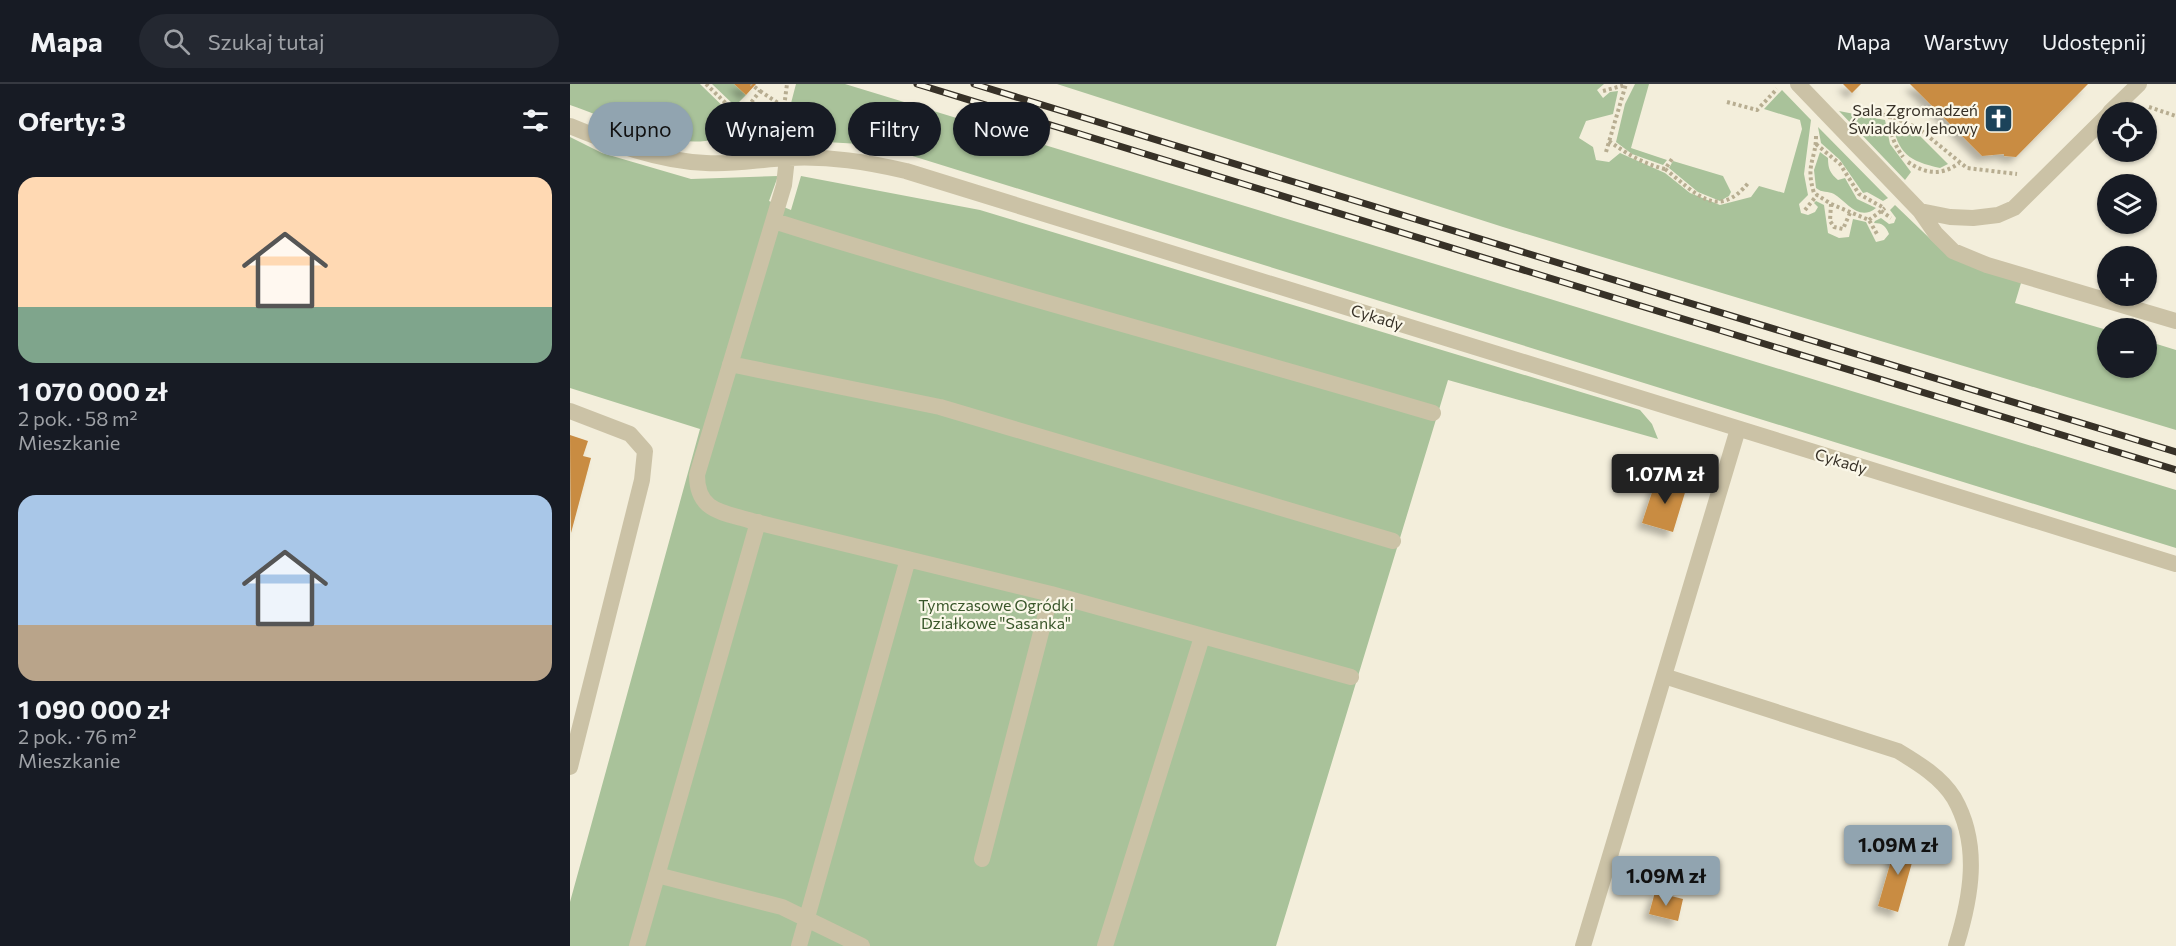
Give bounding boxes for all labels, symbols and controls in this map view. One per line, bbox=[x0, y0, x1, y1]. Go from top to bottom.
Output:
search box bbox=[139, 14, 559, 68]
text: Mapa bbox=[30, 24, 103, 58]
icon: search bbox=[160, 25, 193, 58]
text: Szukaj tutaj bbox=[208, 28, 325, 55]
text: Mapa bbox=[1837, 29, 1891, 54]
text: Warstwy bbox=[1924, 29, 2009, 54]
text: Udostępnij bbox=[2042, 29, 2146, 54]
place label: Sala Zgromadzeń Świadków Jehowy bbox=[1848, 100, 1978, 137]
chip: Kupno bbox=[588, 102, 693, 156]
chip: Wynajem bbox=[705, 102, 836, 156]
chip: Filtry bbox=[848, 102, 941, 156]
chip: Nowe bbox=[953, 102, 1050, 156]
map controls bbox=[2097, 102, 2157, 378]
button: locate bbox=[2097, 102, 2157, 162]
church icon: Sala Zgromadzeń Świadków Jehowy bbox=[1983, 103, 2015, 135]
icon: filters bbox=[519, 104, 552, 137]
text: Oferty: 3 bbox=[18, 105, 126, 136]
button: layers bbox=[2097, 174, 2157, 234]
icon: home bbox=[231, 216, 339, 324]
button: + bbox=[2097, 246, 2157, 306]
street label: Cykady bbox=[1349, 300, 1405, 333]
button: − bbox=[2097, 318, 2157, 378]
text: 1 070 000 zł bbox=[18, 375, 168, 406]
text: 2 pok. · 58 m² bbox=[18, 406, 138, 430]
text: Mieszkanie bbox=[18, 430, 120, 454]
street label: Cykady bbox=[1813, 444, 1869, 477]
pin: 1.07M zł bbox=[1603, 454, 1727, 505]
text: 1.07M zł bbox=[1626, 461, 1704, 485]
icon: home bbox=[231, 534, 339, 642]
park label: Tymczasowe Ogródki Działkowe "Sasanka" bbox=[918, 595, 1074, 632]
text: 1 090 000 zł bbox=[18, 693, 170, 724]
text: 2 pok. · 76 m² bbox=[18, 724, 137, 748]
text: Mieszkanie bbox=[18, 748, 120, 772]
pin: 1.09M zł bbox=[1836, 825, 1960, 876]
text: 1.09M zł bbox=[1858, 832, 1938, 856]
pin: 1.09M zł bbox=[1604, 856, 1728, 907]
text: 1.09M zł bbox=[1626, 863, 1706, 887]

